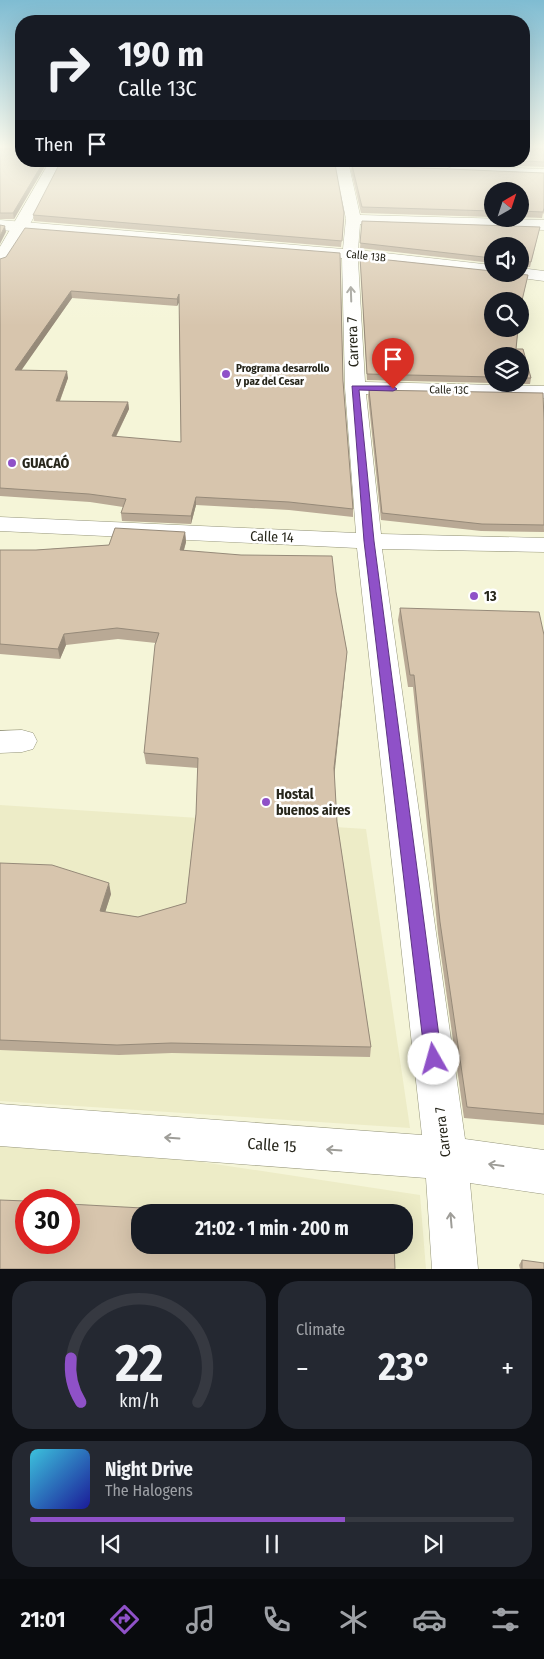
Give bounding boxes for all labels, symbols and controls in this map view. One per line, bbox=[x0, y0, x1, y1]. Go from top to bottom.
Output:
text: 190 m bbox=[118, 33, 204, 75]
icon: right bbox=[35, 35, 100, 100]
text: Calle 13C bbox=[118, 75, 197, 102]
icon: arrive bbox=[83, 130, 111, 158]
text: Then bbox=[35, 133, 73, 156]
north arrow bbox=[484, 182, 529, 228]
map controls bbox=[484, 182, 529, 392]
button: sound bbox=[484, 237, 529, 282]
street label: Calle 13B bbox=[346, 247, 386, 265]
one-way arrow bbox=[347, 286, 356, 302]
button: search bbox=[484, 292, 529, 337]
street label: Carrera 7 bbox=[344, 316, 362, 367]
pin bbox=[372, 338, 414, 389]
icon: arrive bbox=[379, 345, 407, 373]
button: layers bbox=[484, 347, 529, 392]
place label: Programa desarrollo y paz del Cesar bbox=[235, 362, 330, 388]
marker: Programa desarrollo y paz del Cesar bbox=[220, 368, 232, 380]
street label: Calle 13C bbox=[429, 383, 469, 397]
place label: GUACAÓ bbox=[22, 454, 70, 472]
marker: GUACAÓ bbox=[6, 457, 18, 469]
street label: Calle 14 bbox=[250, 528, 294, 546]
place label: 13 bbox=[484, 588, 497, 605]
marker: 13 bbox=[468, 590, 480, 602]
place label: Hostal buenos aires bbox=[276, 786, 350, 819]
marker: Hostal buenos aires bbox=[260, 796, 272, 808]
position arrow bbox=[407, 1032, 459, 1084]
street label: Carrera 7 bbox=[431, 1106, 455, 1158]
one-way arrow bbox=[164, 1133, 180, 1142]
street label: Calle 15 bbox=[247, 1134, 297, 1156]
one-way arrow bbox=[326, 1145, 342, 1154]
one-way arrow bbox=[488, 1160, 504, 1170]
speed limit sign: 30 bbox=[15, 1189, 80, 1254]
one-way arrow bbox=[446, 1213, 456, 1229]
text: 21:02 · 1 min · 200 m bbox=[195, 1217, 349, 1240]
text: Climate bbox=[296, 1320, 345, 1339]
text: 22 bbox=[114, 1332, 163, 1395]
text: 23° bbox=[378, 1344, 432, 1390]
text: − bbox=[296, 1352, 309, 1385]
text: + bbox=[501, 1352, 514, 1385]
text: km/h bbox=[119, 1390, 159, 1412]
text: Night Drive bbox=[105, 1458, 193, 1481]
text: The Halogens bbox=[105, 1481, 193, 1500]
icon: previous bbox=[97, 1530, 125, 1558]
icon: pause bbox=[258, 1530, 286, 1558]
icon: next bbox=[419, 1530, 447, 1558]
icon: directions bbox=[107, 1602, 142, 1637]
icon: music bbox=[183, 1602, 218, 1637]
icon: phone bbox=[259, 1602, 294, 1637]
icon: climate bbox=[336, 1602, 371, 1637]
icon: car bbox=[412, 1602, 447, 1637]
icon: filters bbox=[488, 1602, 523, 1637]
text: 21:01 bbox=[21, 1606, 66, 1633]

